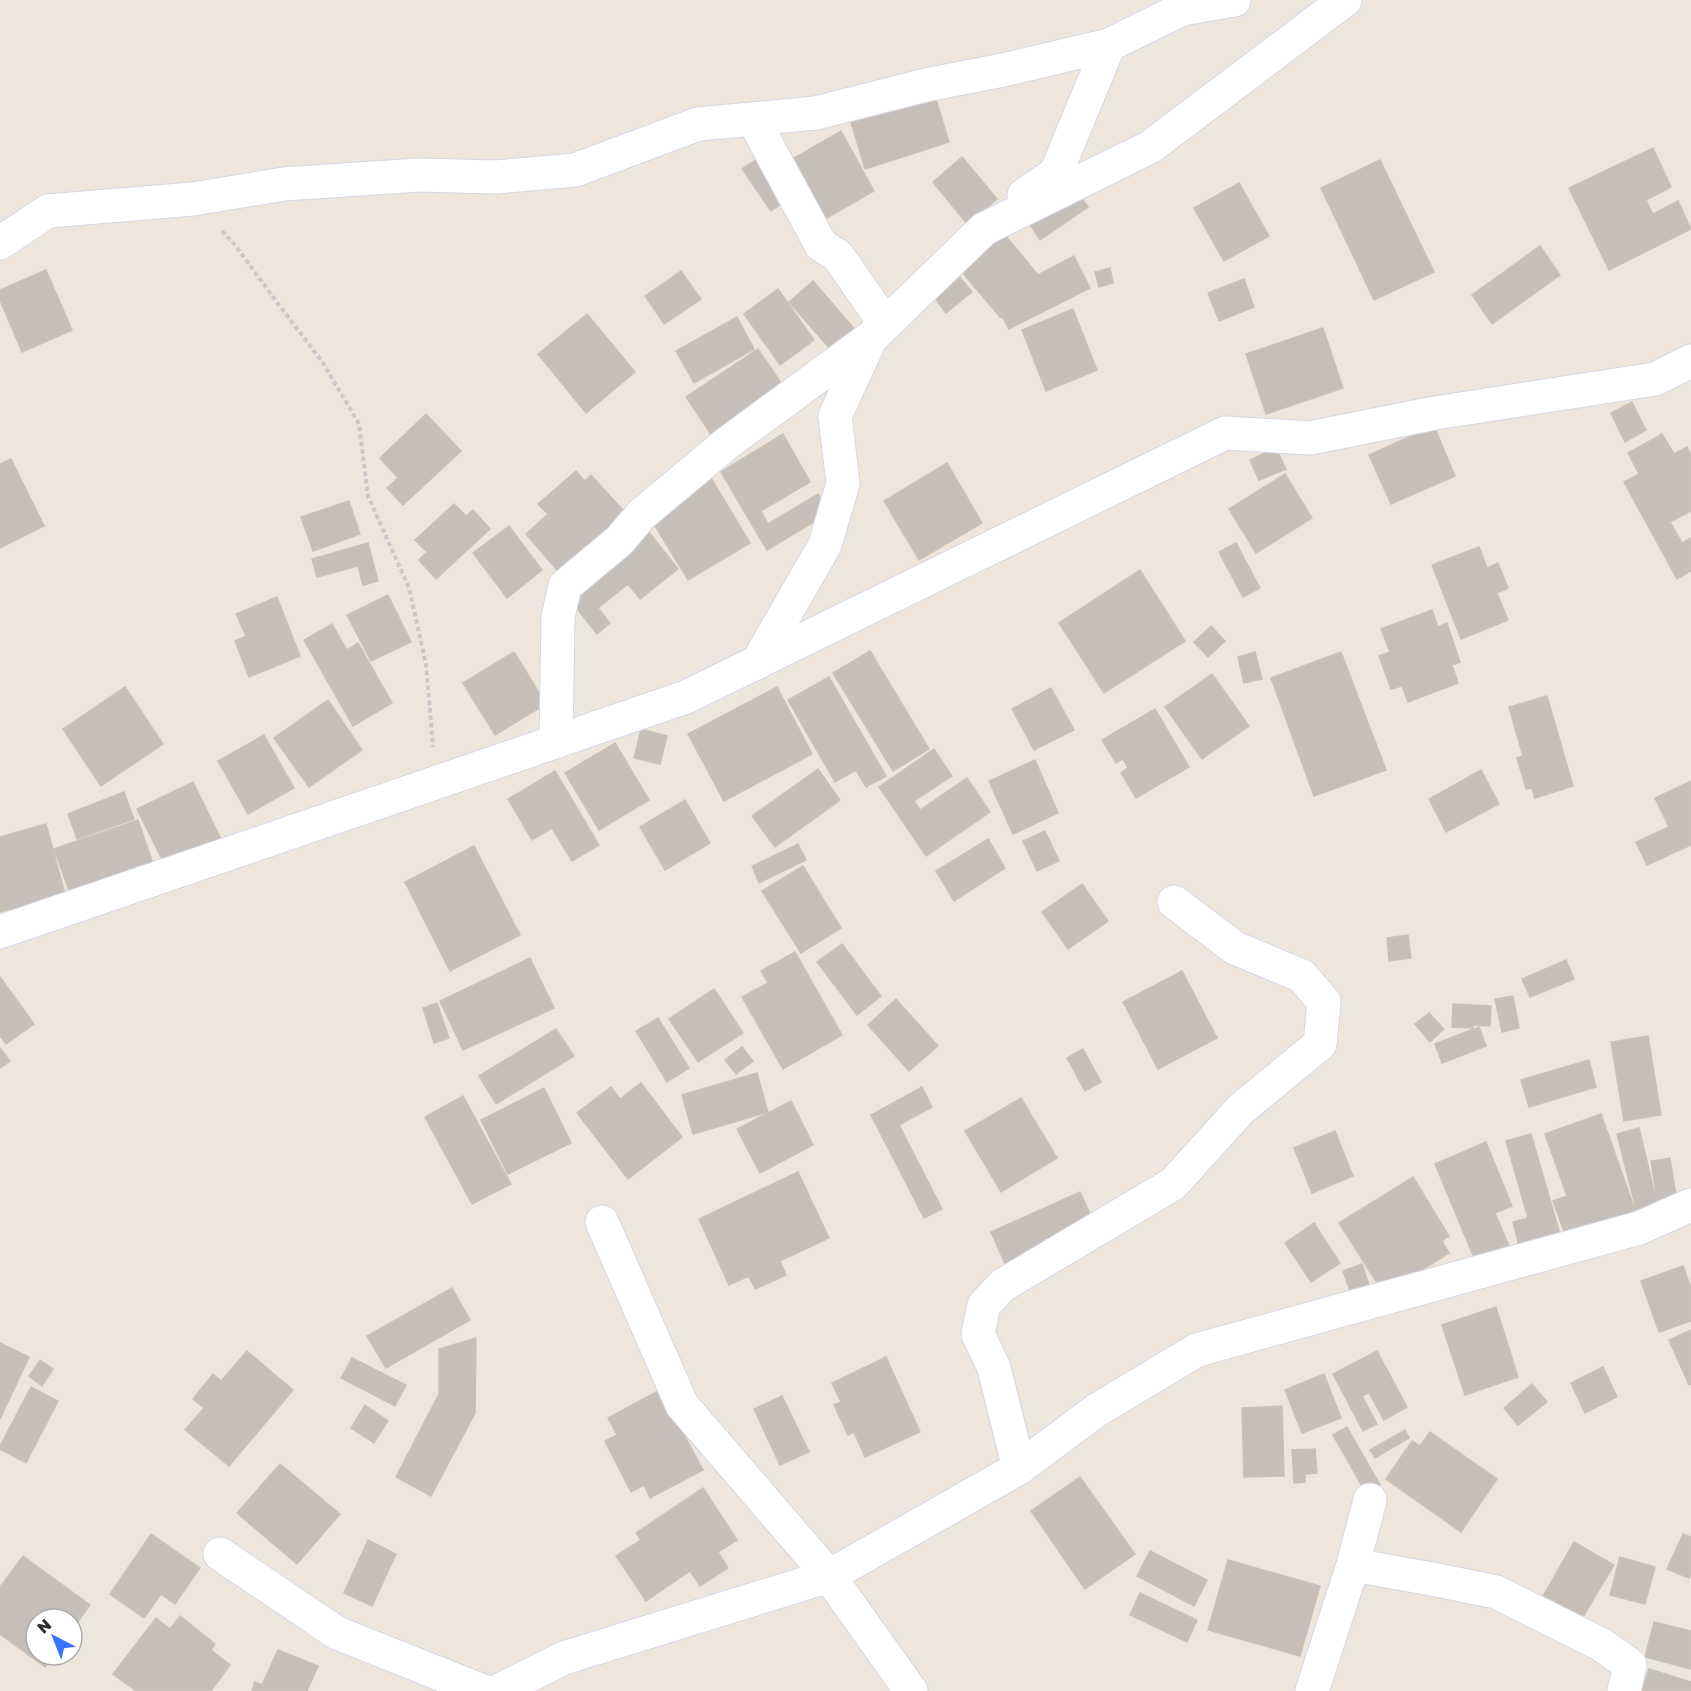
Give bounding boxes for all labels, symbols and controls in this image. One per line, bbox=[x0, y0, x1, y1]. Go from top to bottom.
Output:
north arrow bbox=[24, 1607, 84, 1667]
text: N bbox=[33, 1614, 55, 1637]

